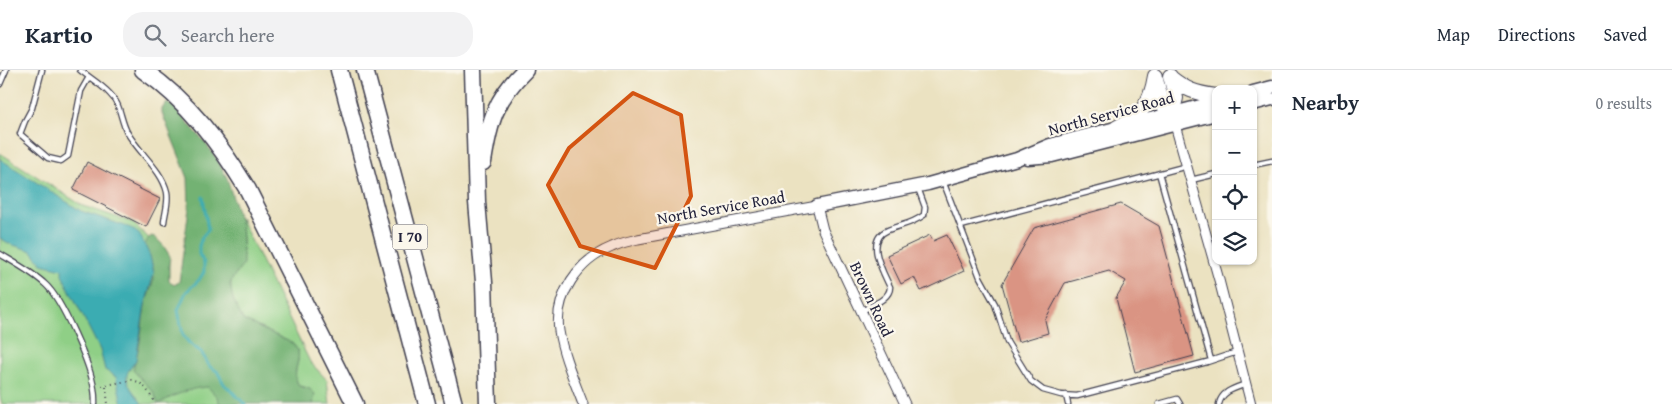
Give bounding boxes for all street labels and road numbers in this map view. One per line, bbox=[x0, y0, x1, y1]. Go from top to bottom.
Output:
street label: North Service Road bbox=[1045, 85, 1177, 141]
street label: North Service Road bbox=[655, 184, 787, 230]
road number: I 70 bbox=[392, 224, 428, 250]
street label: Brown Road bbox=[844, 257, 900, 341]

